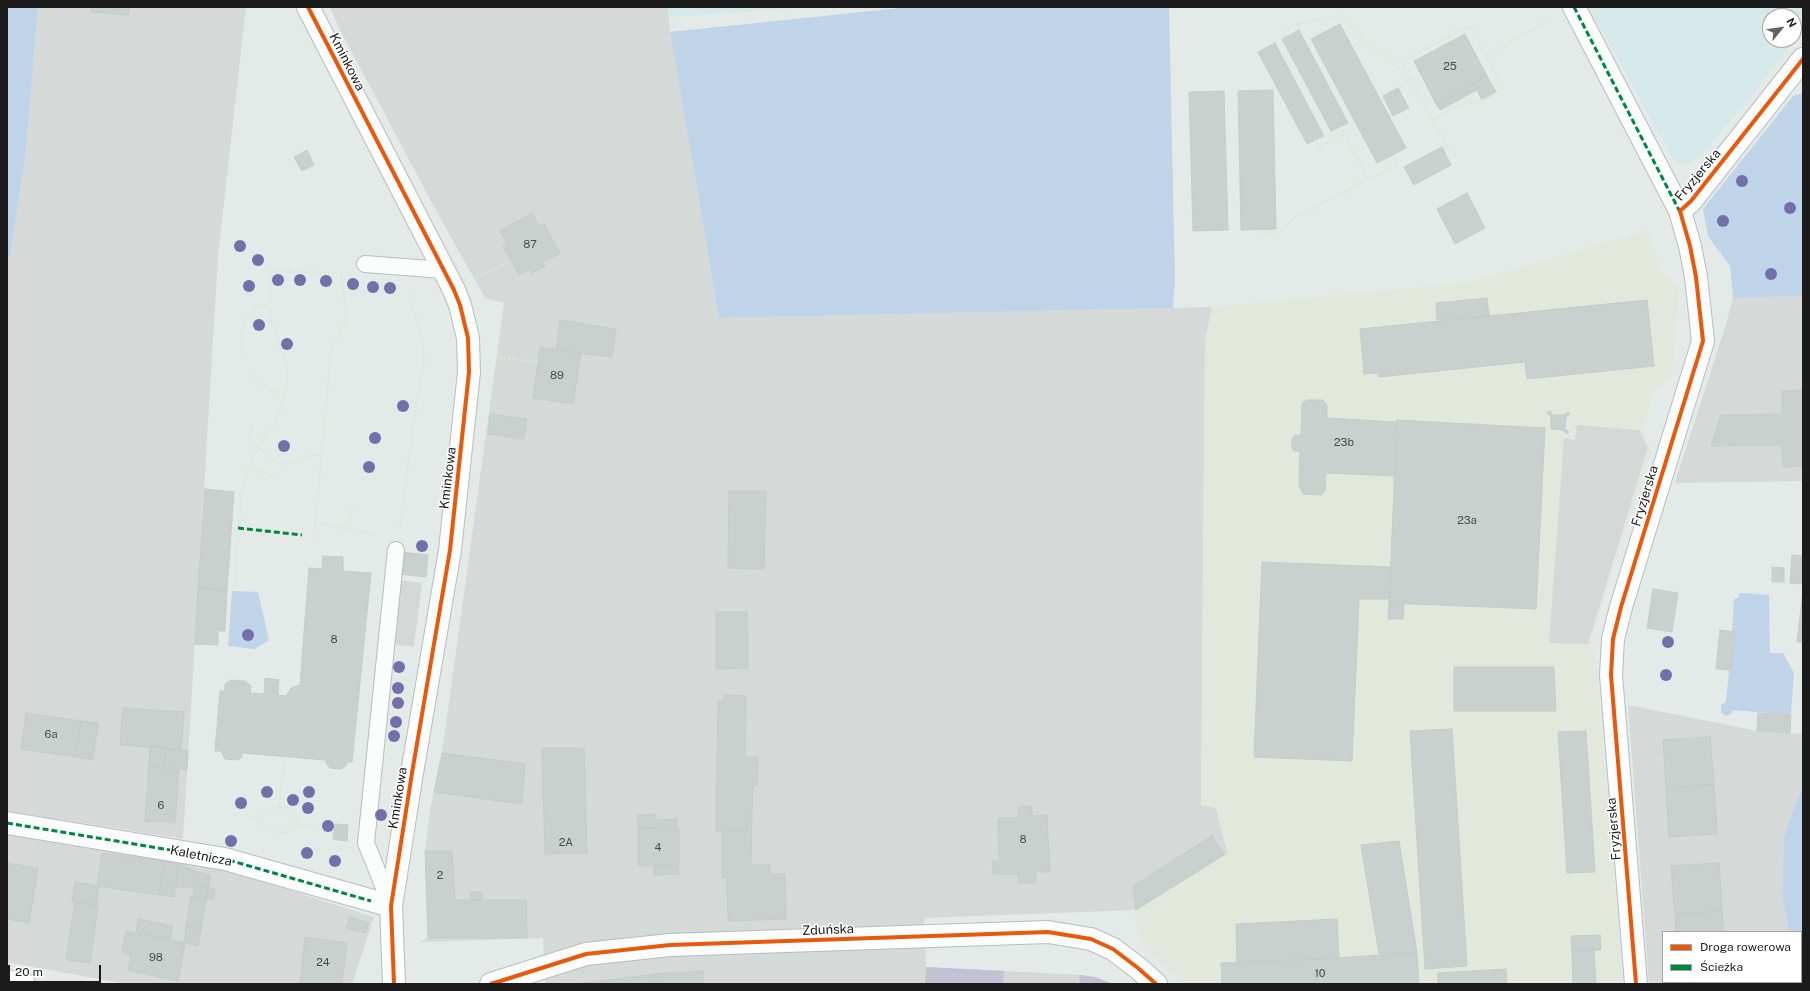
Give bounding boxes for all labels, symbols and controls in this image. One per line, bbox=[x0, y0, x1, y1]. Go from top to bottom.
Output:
north arrow bbox=[1762, 8, 1802, 48]
text: N bbox=[1784, 16, 1799, 29]
street label: Kminkowa bbox=[326, 31, 368, 93]
house number: 25 bbox=[1443, 60, 1457, 74]
street label: Fryzjerska bbox=[1672, 146, 1724, 204]
house number: 87 bbox=[523, 238, 537, 252]
house number: 89 bbox=[550, 369, 564, 383]
house number: 23b bbox=[1334, 436, 1354, 450]
street label: Kminkowa bbox=[436, 446, 460, 510]
street label: Fryzjerska bbox=[1628, 464, 1662, 528]
house number: 23a bbox=[1457, 514, 1477, 528]
house number: 8 bbox=[330, 633, 338, 647]
house number: 6a bbox=[45, 728, 57, 742]
street label: Kminkowa bbox=[385, 766, 411, 830]
street label: Fryzjerska bbox=[1603, 797, 1625, 861]
house number: 6 bbox=[158, 799, 164, 813]
house number: 8 bbox=[1019, 833, 1027, 847]
house number: 2A bbox=[559, 836, 573, 850]
house number: 4 bbox=[655, 841, 661, 855]
street label: Kaletnicza bbox=[169, 842, 233, 870]
house number: 2 bbox=[437, 869, 443, 883]
street label: Zduńska bbox=[802, 921, 854, 939]
legend bbox=[1662, 931, 1802, 983]
text: Droga rowerowa bbox=[1700, 940, 1791, 954]
house number: 98 bbox=[149, 951, 163, 965]
house number: 24 bbox=[316, 956, 330, 970]
scale bar bbox=[10, 957, 103, 983]
text: Ścieżka bbox=[1700, 960, 1743, 974]
text: 20 m bbox=[15, 965, 43, 979]
house number: 10 bbox=[1314, 967, 1326, 981]

